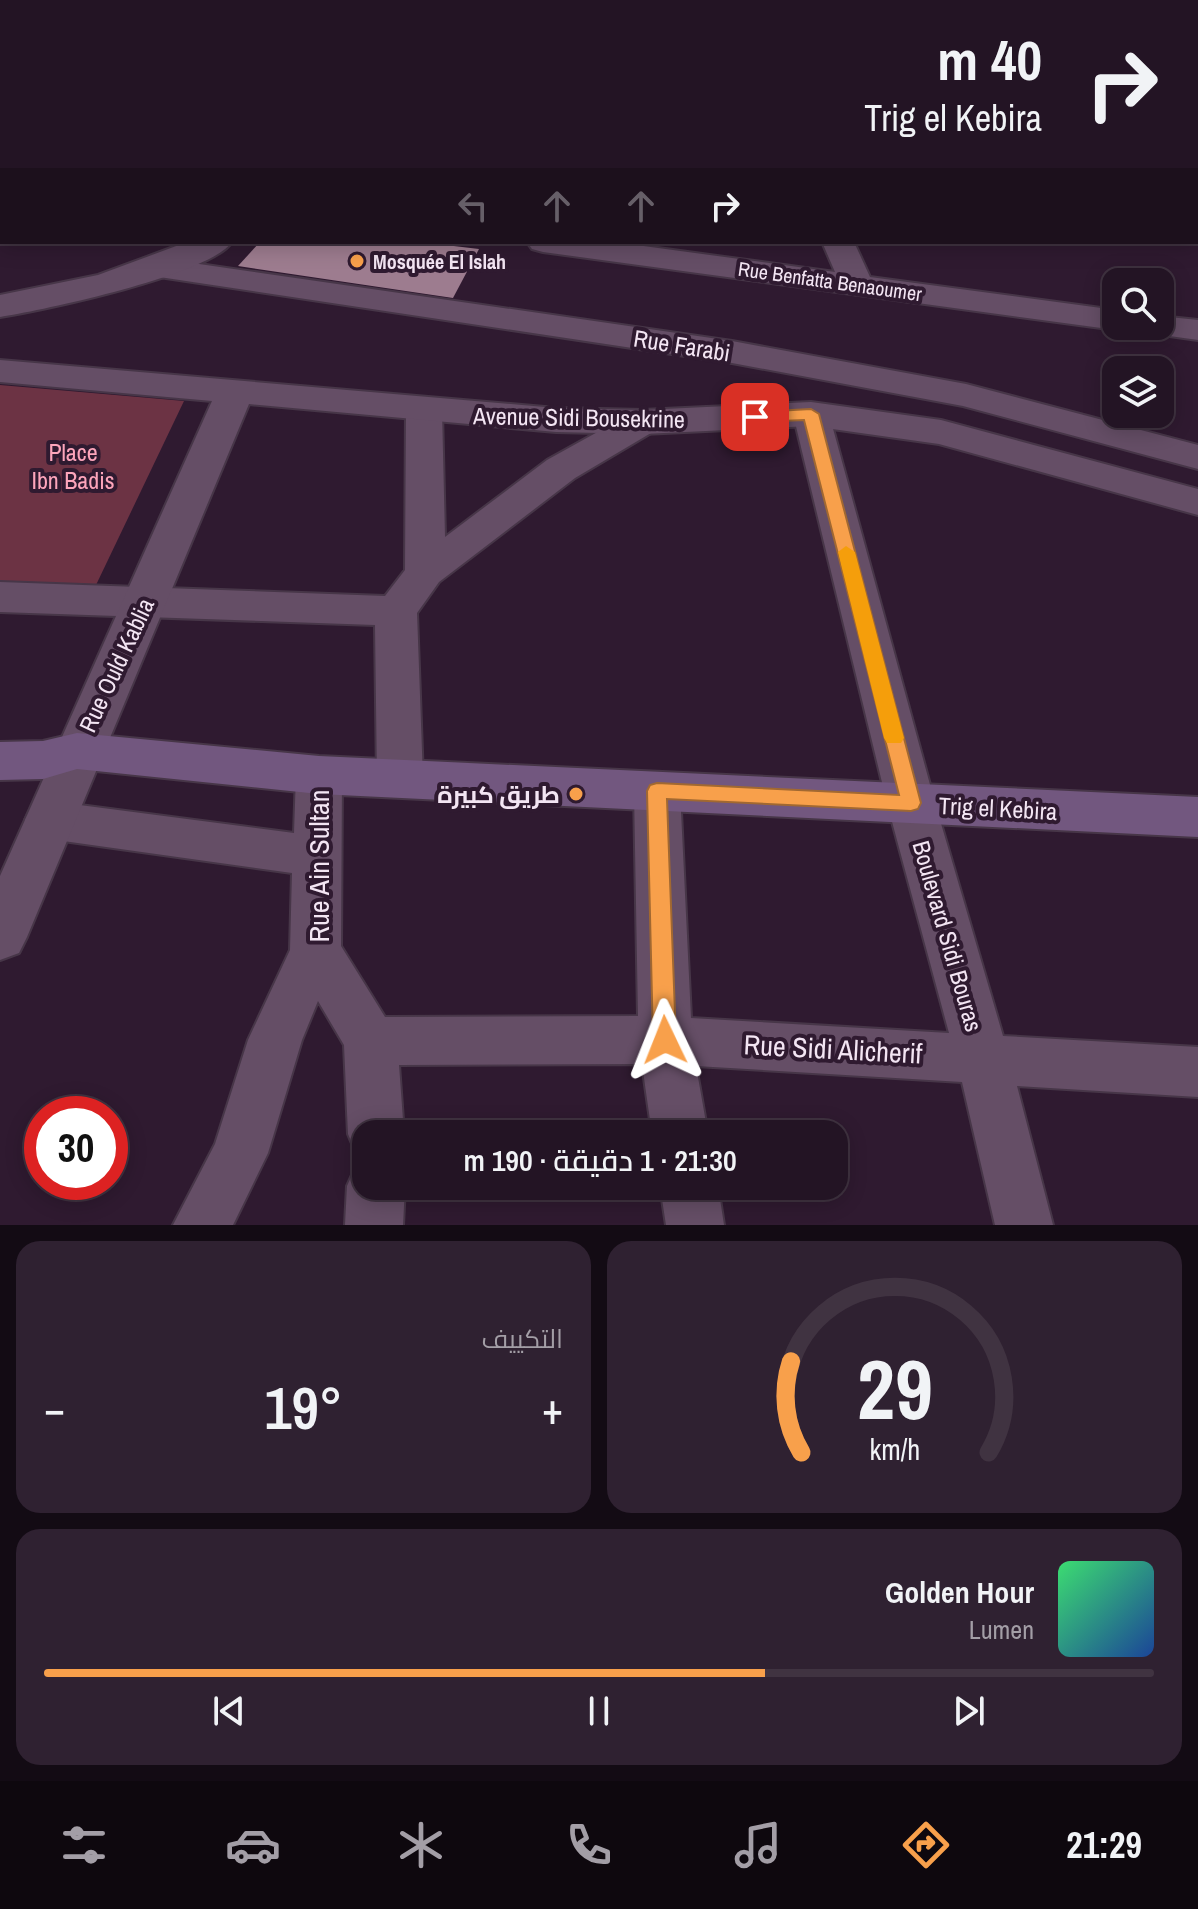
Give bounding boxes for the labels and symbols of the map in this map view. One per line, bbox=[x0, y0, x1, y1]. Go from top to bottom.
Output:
place label: Mosquée El Islah bbox=[373, 248, 506, 275]
marker: Mosquée El Islah bbox=[348, 252, 366, 270]
street label: Rue Benfatta Benaoumer bbox=[736, 255, 924, 307]
street label: Rue Farabi bbox=[631, 322, 733, 368]
pin bbox=[721, 383, 789, 451]
street label: Avenue Sidi Bousekrine bbox=[472, 399, 685, 435]
park label: Place Ibn Badis bbox=[31, 436, 115, 496]
street label: Rue Ould Kablia bbox=[71, 593, 161, 737]
place label: طريق كبيرة bbox=[437, 778, 560, 810]
marker: طريق كبيرة bbox=[567, 785, 585, 803]
street label: Rue Ain Sultan bbox=[300, 789, 338, 943]
street label: Trig el Kebira bbox=[938, 789, 1058, 827]
street label: Boulevard Sidi Bouras bbox=[905, 837, 991, 1035]
position arrow bbox=[623, 998, 707, 1082]
street label: Rue Sidi Alicherif bbox=[743, 1025, 924, 1073]
speed limit sign: 30 bbox=[24, 1096, 128, 1200]

